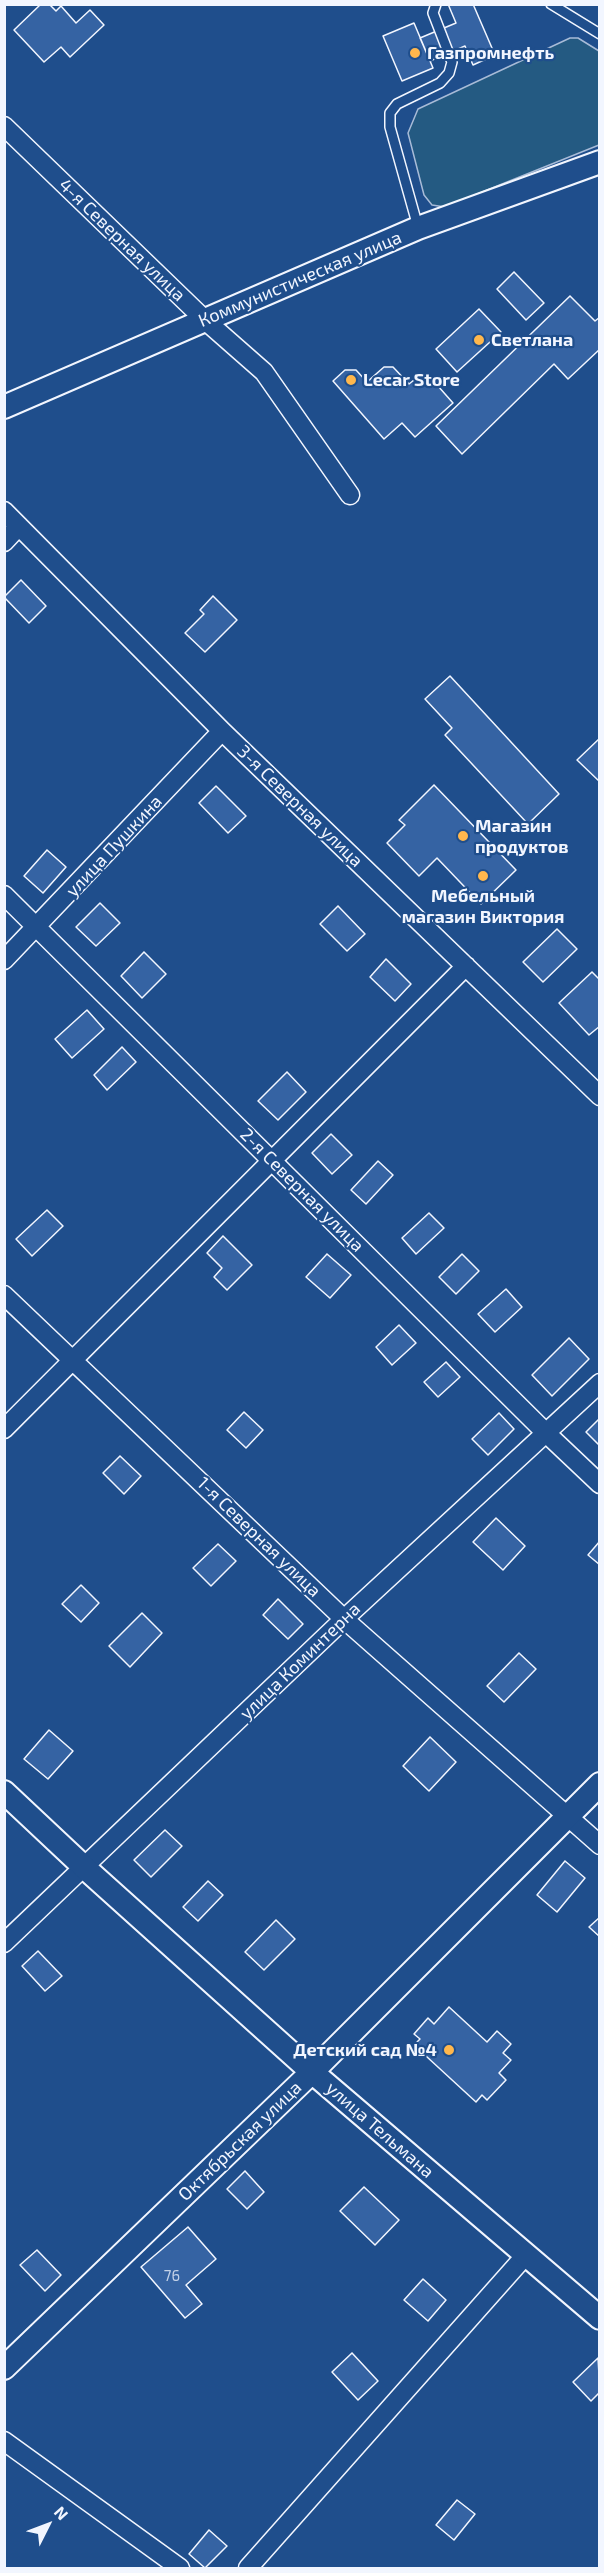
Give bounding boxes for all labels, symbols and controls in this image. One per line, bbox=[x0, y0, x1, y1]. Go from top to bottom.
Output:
place label: Газпромнефть bbox=[427, 42, 554, 64]
marker: Газпромнефть bbox=[408, 46, 422, 60]
street label: 4-я Северная улица bbox=[54, 174, 190, 306]
street label: Коммунистическая улица bbox=[195, 226, 405, 332]
place label: Светлана bbox=[491, 329, 573, 351]
marker: Светлана bbox=[472, 333, 486, 347]
place label: Lecar Store bbox=[363, 369, 460, 391]
marker: Lecar Store bbox=[344, 373, 358, 387]
street label: 3-я Северная улица bbox=[233, 740, 367, 872]
street label: улица Пушкина bbox=[61, 791, 167, 901]
place label: Магазин продуктов bbox=[475, 815, 569, 858]
marker: Магазин продуктов bbox=[456, 829, 470, 843]
marker: Мебельный магазин Виктория bbox=[476, 869, 490, 883]
place label: Мебельный магазин Виктория bbox=[402, 885, 564, 928]
street label: 2-я Северная улица bbox=[236, 1124, 368, 1256]
street label: 1-я Северная улица bbox=[193, 1472, 325, 1602]
street label: улица Коминтерна bbox=[235, 1598, 365, 1724]
place label: Детский сад №4 bbox=[293, 2039, 437, 2061]
marker: Детский сад №4 bbox=[442, 2043, 456, 2057]
street label: Октябрьская улица bbox=[174, 2077, 306, 2205]
street label: улица Тельмана bbox=[322, 2077, 438, 2183]
house number: 76 bbox=[164, 2267, 180, 2285]
north arrow bbox=[18, 2495, 78, 2555]
text: N bbox=[51, 2502, 73, 2523]

